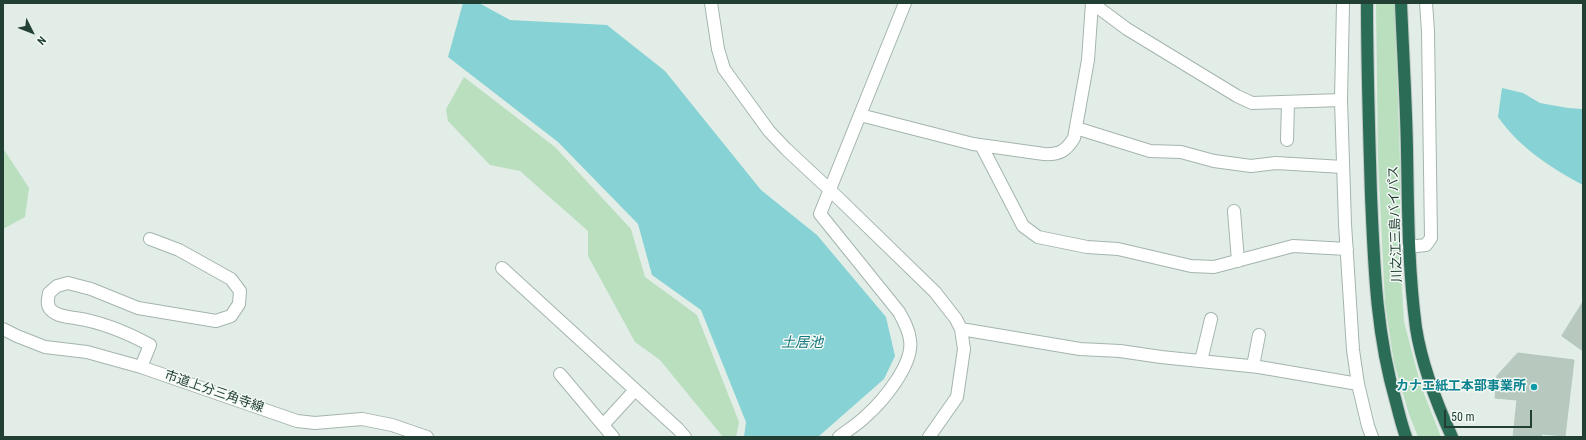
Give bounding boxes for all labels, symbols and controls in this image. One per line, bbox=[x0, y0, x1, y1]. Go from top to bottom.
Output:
north arrow bbox=[12, 12, 52, 52]
text: N bbox=[34, 34, 48, 47]
street label: 川之江三島バイパス bbox=[1386, 165, 1406, 283]
water label: 土居池 bbox=[781, 335, 823, 351]
street label: 市道上分三角寺線 bbox=[162, 368, 266, 416]
place label: カナエ紙工本部事業所 bbox=[1396, 379, 1526, 395]
marker: カナエ紙工本部事業所 bbox=[1529, 382, 1539, 392]
scale bar bbox=[1446, 402, 1534, 428]
text: 50 m bbox=[1451, 410, 1475, 424]

